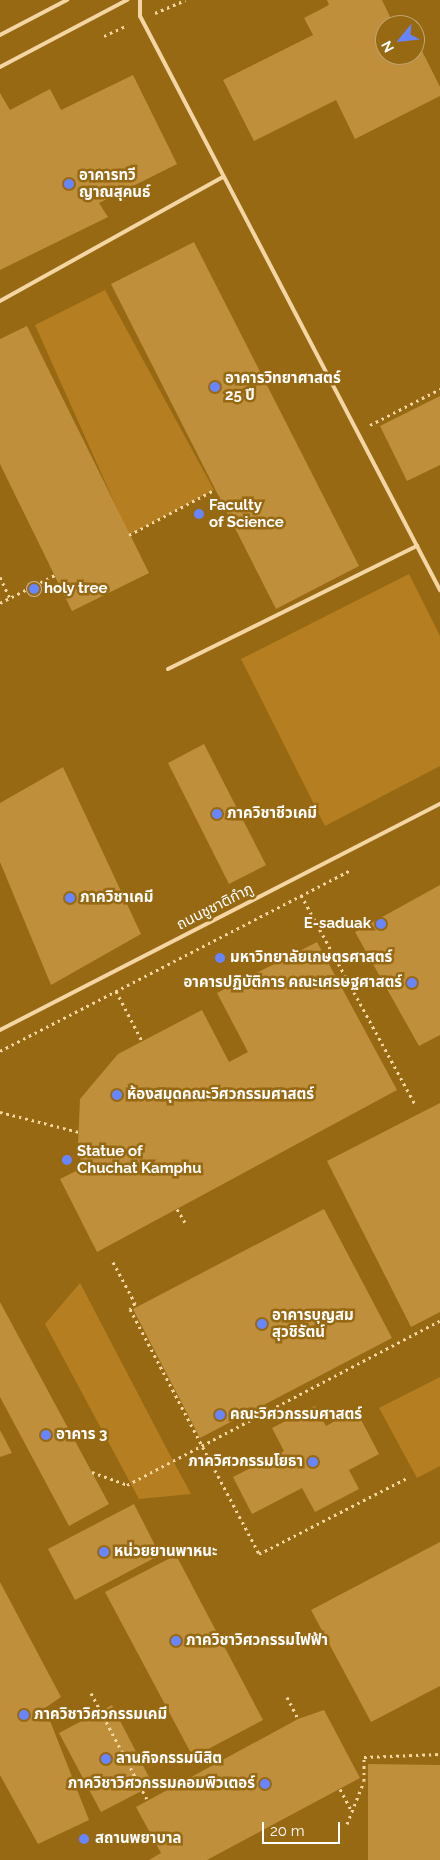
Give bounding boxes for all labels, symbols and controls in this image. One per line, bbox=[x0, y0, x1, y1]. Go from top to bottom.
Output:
north arrow bbox=[375, 15, 425, 65]
text: N bbox=[378, 38, 397, 55]
place label: อาคารทวี ญาณสุคนธ์ bbox=[79, 166, 150, 201]
marker: อาคารทวี ญาณสุคนธ์ bbox=[63, 178, 75, 190]
place label: อาคารวิทยาศาสตร์ 25 ปี bbox=[225, 369, 341, 404]
marker: อาคารวิทยาศาสตร์ 25 ปี bbox=[209, 381, 221, 393]
place label: Faculty of Science bbox=[209, 496, 284, 531]
marker: Faculty of Science bbox=[193, 508, 205, 520]
place label: holy tree bbox=[44, 580, 108, 598]
marker: holy tree bbox=[28, 583, 40, 595]
place label: ภาควิชาชีวเคมี bbox=[227, 805, 317, 823]
marker: ภาควิชาชีวเคมี bbox=[211, 808, 223, 820]
street label: ถนนชูชาติกำภู bbox=[174, 880, 256, 934]
place label: ภาควิชาเคมี bbox=[80, 889, 153, 907]
marker: ภาควิชาเคมี bbox=[64, 892, 76, 904]
place label: E-saduak bbox=[304, 915, 371, 933]
marker: E-saduak bbox=[375, 918, 387, 930]
place label: มหาวิทยาลัยเกษตรศาสตร์ bbox=[230, 949, 392, 967]
marker: มหาวิทยาลัยเกษตรศาสตร์ bbox=[214, 952, 226, 964]
place label: อาคารปฏิบัติการ คณะเศรษฐศาสตร์ bbox=[183, 974, 402, 992]
marker: อาคารปฏิบัติการ คณะเศรษฐศาสตร์ bbox=[406, 977, 418, 989]
place label: ห้องสมุดคณะวิศวกรรมศาสตร์ bbox=[127, 1086, 314, 1104]
marker: ห้องสมุดคณะวิศวกรรมศาสตร์ bbox=[111, 1089, 123, 1101]
place label: Statue of Chuchat Kamphu bbox=[77, 1142, 201, 1177]
marker: Statue of Chuchat Kamphu bbox=[61, 1154, 73, 1166]
place label: อาคารบุญสม สุวชิรัตน์ bbox=[272, 1306, 354, 1341]
marker: อาคารบุญสม สุวชิรัตน์ bbox=[256, 1318, 268, 1330]
place label: คณะวิศวกรรมศาสตร์ bbox=[230, 1406, 362, 1424]
marker: คณะวิศวกรรมศาสตร์ bbox=[214, 1409, 226, 1421]
place label: อาคาร 3 bbox=[56, 1426, 107, 1444]
marker: อาคาร 3 bbox=[40, 1429, 52, 1441]
place label: ภาควิศวกรรมโยธา bbox=[188, 1453, 303, 1471]
marker: ภาควิศวกรรมโยธา bbox=[307, 1456, 319, 1468]
place label: หน่วยยานพาหนะ bbox=[114, 1543, 217, 1561]
marker: หน่วยยานพาหนะ bbox=[98, 1546, 110, 1558]
place label: ภาควิชาวิศวกรรมไฟฟ้า bbox=[186, 1632, 328, 1650]
marker: ภาควิชาวิศวกรรมไฟฟ้า bbox=[170, 1635, 182, 1647]
place label: ภาควิชาวิศวกรรมเคมี bbox=[34, 1706, 167, 1724]
marker: ภาควิชาวิศวกรรมเคมี bbox=[18, 1709, 30, 1721]
place label: ลานกิจกรรมนิสิต bbox=[116, 1750, 222, 1768]
marker: ลานกิจกรรมนิสิต bbox=[100, 1753, 112, 1765]
place label: ภาควิชาวิศวกรรมคอมพิวเตอร์ bbox=[68, 1775, 255, 1793]
marker: ภาควิชาวิศวกรรมคอมพิวเตอร์ bbox=[259, 1778, 271, 1790]
scale bar bbox=[265, 1812, 342, 1844]
text: 20 m bbox=[270, 1822, 305, 1840]
place label: สถานพยาบาล bbox=[95, 1830, 181, 1848]
marker: สถานพยาบาล bbox=[77, 1832, 91, 1846]

